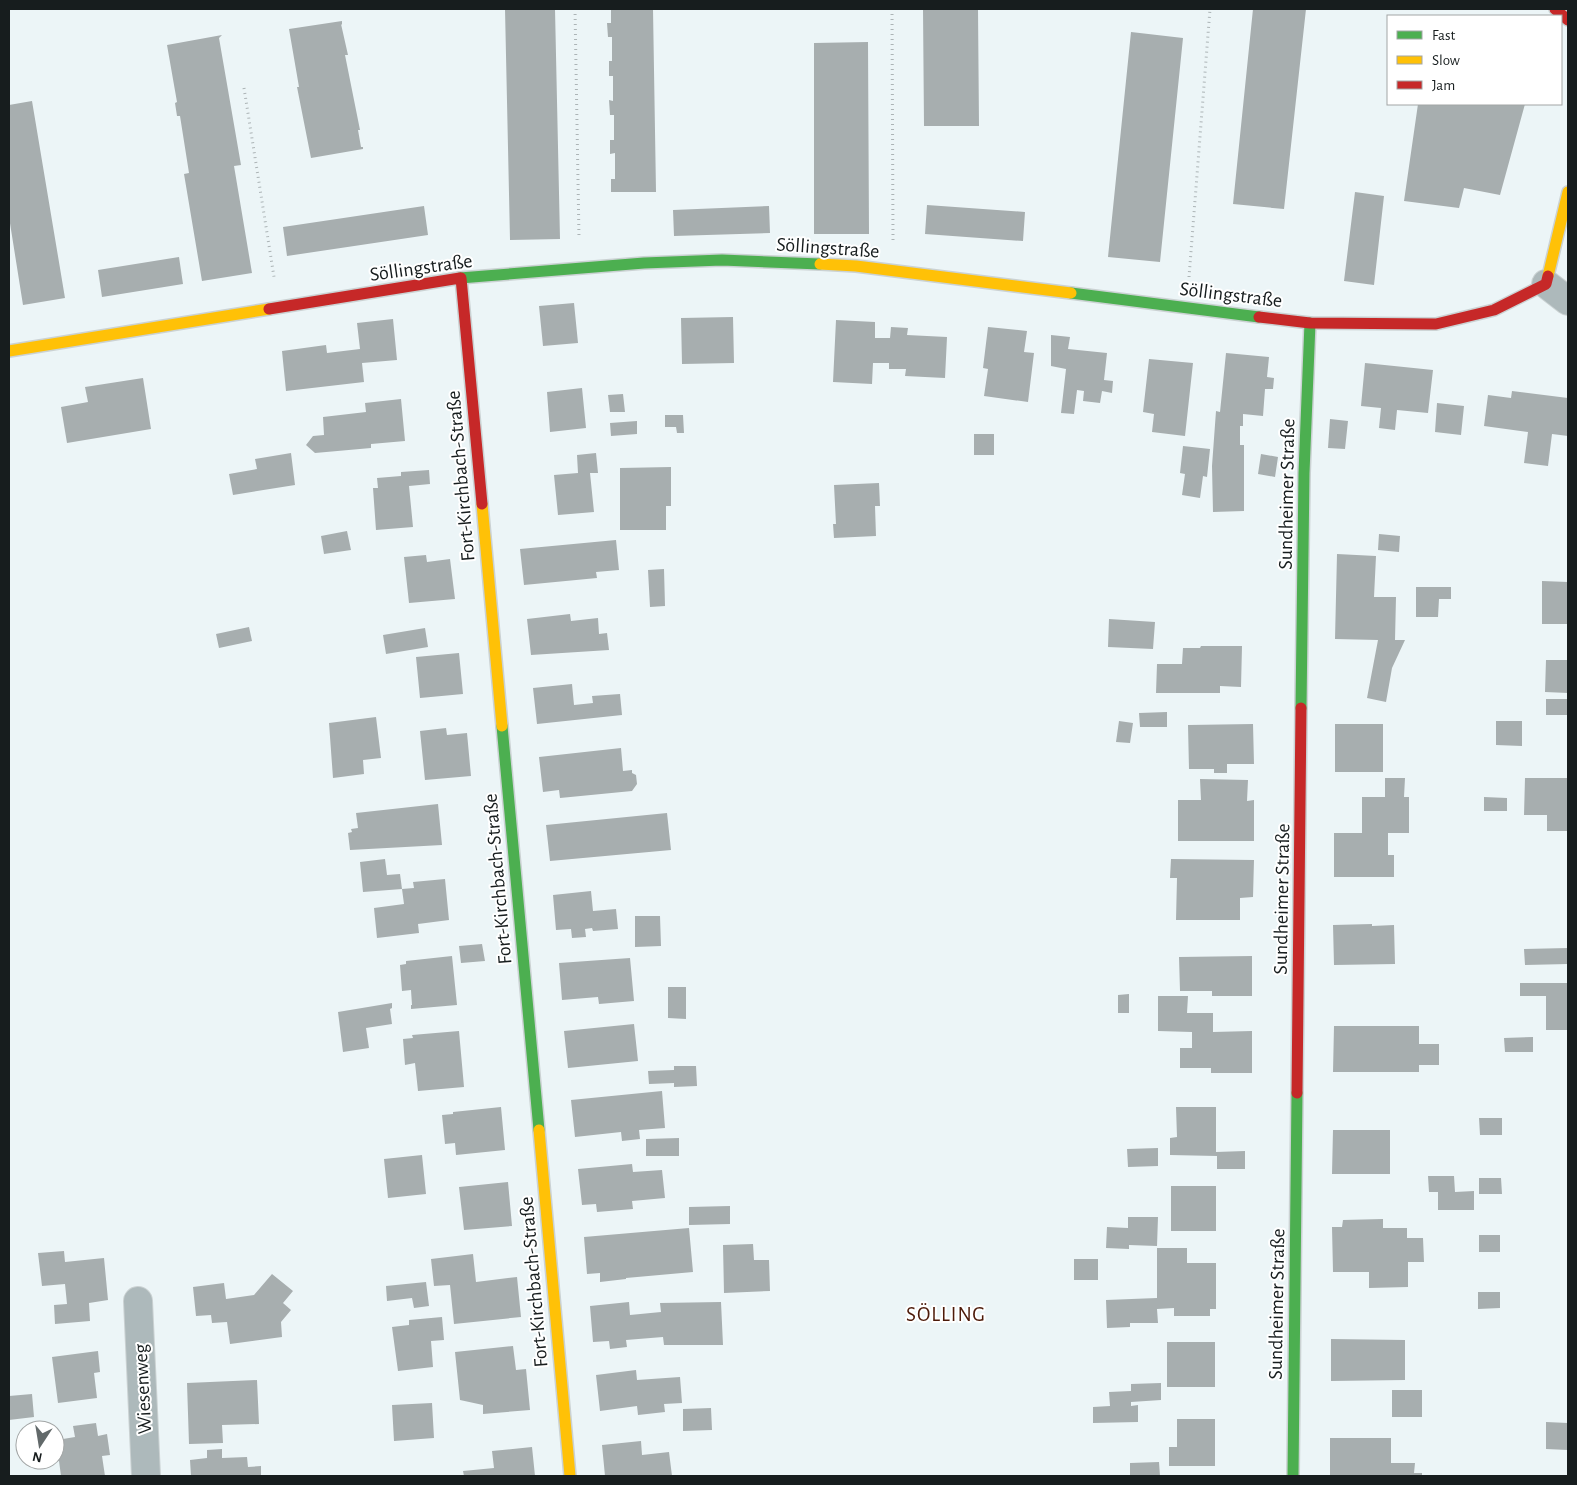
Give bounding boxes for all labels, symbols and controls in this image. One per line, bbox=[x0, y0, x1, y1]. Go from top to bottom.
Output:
legend bbox=[1387, 15, 1562, 105]
text: Fast bbox=[1432, 28, 1456, 43]
text: Slow bbox=[1432, 53, 1460, 68]
text: Jam bbox=[1432, 78, 1455, 93]
street label: Söllingstraße bbox=[776, 234, 880, 262]
street label: Söllingstraße bbox=[369, 251, 474, 285]
street label: Söllingstraße bbox=[1178, 279, 1283, 311]
street label: Fort-Kirchbach-Straße bbox=[444, 390, 478, 562]
street label: Sundheimer Straße bbox=[1276, 418, 1298, 570]
street label: Fort-Kirchbach-Straße bbox=[481, 793, 515, 965]
street label: Sundheimer Straße bbox=[1271, 823, 1293, 975]
street label: Fort-Kirchbach-Straße bbox=[517, 1196, 551, 1368]
street label: Sundheimer Straße bbox=[1266, 1228, 1288, 1380]
district label: SÖLLING bbox=[906, 1303, 986, 1325]
street label: Wiesenweg bbox=[131, 1343, 155, 1435]
north arrow bbox=[15, 1420, 65, 1470]
text: N bbox=[31, 1449, 44, 1465]

